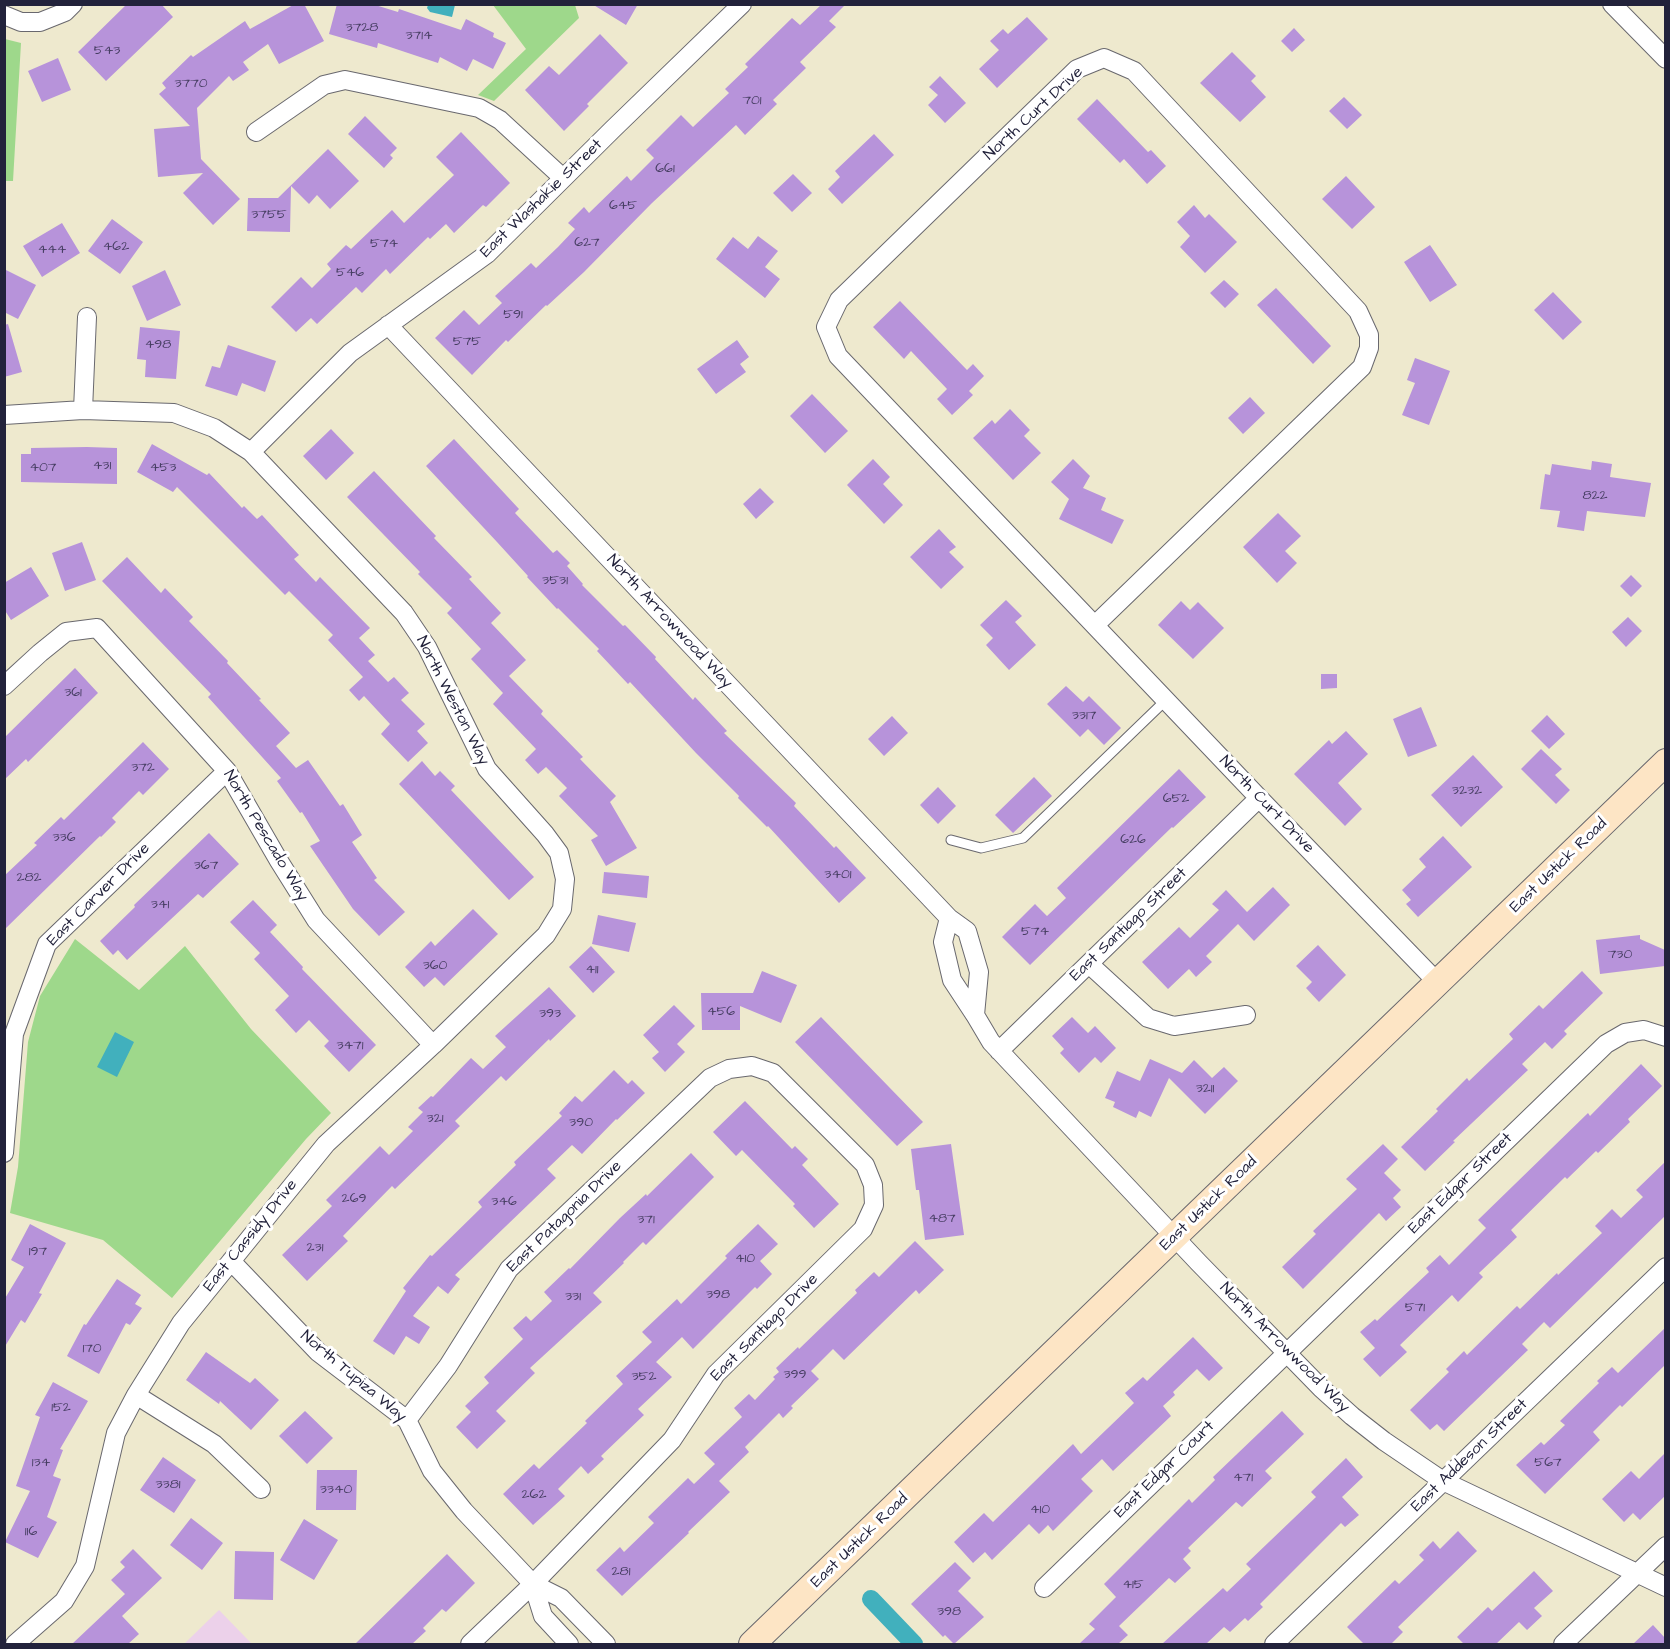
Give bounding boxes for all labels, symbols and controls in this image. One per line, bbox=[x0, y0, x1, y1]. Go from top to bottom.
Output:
house number: 3728 bbox=[346, 20, 378, 36]
house number: 3714 bbox=[405, 28, 433, 44]
house number: 543 bbox=[94, 43, 120, 59]
street label: North Curt Drive bbox=[981, 63, 1087, 165]
house number: 3770 bbox=[174, 76, 208, 92]
house number: 701 bbox=[742, 93, 762, 109]
street label: East Washakie Street bbox=[477, 136, 607, 262]
house number: 661 bbox=[655, 161, 675, 177]
house number: 645 bbox=[609, 198, 637, 214]
house number: 3755 bbox=[251, 207, 287, 223]
house number: 627 bbox=[574, 235, 600, 251]
house number: 574 bbox=[370, 236, 398, 252]
house number: 462 bbox=[103, 239, 129, 255]
house number: 444 bbox=[38, 242, 66, 258]
house number: 546 bbox=[336, 265, 364, 281]
house number: 591 bbox=[503, 307, 523, 323]
house number: 575 bbox=[453, 334, 481, 350]
house number: 498 bbox=[145, 337, 171, 353]
house number: 431 bbox=[93, 458, 111, 474]
house number: 407 bbox=[30, 460, 56, 476]
house number: 453 bbox=[150, 460, 176, 476]
house number: 822 bbox=[1582, 488, 1608, 504]
street label: North Arrowwood Way bbox=[602, 551, 736, 693]
house number: 3531 bbox=[542, 573, 568, 589]
street label: North Weston Way bbox=[411, 633, 493, 769]
house number: 361 bbox=[64, 685, 82, 701]
house number: 3317 bbox=[1072, 708, 1096, 724]
street label: North Curt Drive bbox=[1215, 752, 1317, 858]
house number: 372 bbox=[131, 760, 155, 776]
street label: North Pescado Way bbox=[218, 767, 312, 905]
house number: 3232 bbox=[1452, 783, 1482, 799]
house number: 652 bbox=[1163, 791, 1189, 807]
street label: East Ustick Road bbox=[1506, 815, 1612, 917]
house number: 336 bbox=[52, 830, 76, 846]
house number: 626 bbox=[1120, 832, 1146, 848]
street label: East Carver Drive bbox=[44, 840, 154, 950]
house number: 367 bbox=[194, 858, 218, 874]
street label: East Santiago Street bbox=[1067, 864, 1191, 986]
house number: 3401 bbox=[824, 867, 852, 883]
house number: 282 bbox=[16, 870, 42, 886]
house number: 341 bbox=[151, 897, 169, 913]
house number: 574 bbox=[1021, 924, 1049, 940]
house number: 730 bbox=[1608, 947, 1632, 963]
house number: 360 bbox=[423, 958, 447, 974]
house number: 411 bbox=[585, 962, 599, 978]
house number: 456 bbox=[707, 1004, 735, 1020]
house number: 393 bbox=[539, 1006, 561, 1022]
house number: 3471 bbox=[336, 1038, 364, 1054]
house number: 3211 bbox=[1196, 1081, 1214, 1097]
house number: 321 bbox=[427, 1111, 443, 1127]
house number: 390 bbox=[569, 1115, 593, 1131]
street label: East Edgar Street bbox=[1405, 1129, 1517, 1239]
street label: East Ustick Road bbox=[1156, 1153, 1262, 1255]
street label: East Patagonia Drive bbox=[504, 1157, 626, 1277]
street label: East Cassidy Drive bbox=[200, 1176, 302, 1296]
house number: 269 bbox=[342, 1191, 366, 1207]
house number: 346 bbox=[491, 1194, 517, 1210]
house number: 487 bbox=[928, 1211, 956, 1227]
house number: 371 bbox=[637, 1212, 655, 1228]
house number: 231 bbox=[307, 1240, 323, 1256]
house number: 197 bbox=[29, 1244, 47, 1260]
house number: 410 bbox=[735, 1251, 755, 1267]
street label: East Santiago Drive bbox=[707, 1270, 823, 1386]
street label: North Arrowwood Way bbox=[1215, 1279, 1353, 1417]
house number: 398 bbox=[706, 1287, 730, 1303]
house number: 331 bbox=[565, 1289, 581, 1305]
house number: 571 bbox=[1405, 1300, 1425, 1316]
street label: North Tupiza Way bbox=[296, 1327, 410, 1427]
house number: 170 bbox=[82, 1341, 102, 1357]
house number: 399 bbox=[783, 1367, 807, 1383]
house number: 352 bbox=[631, 1369, 657, 1385]
street label: East Addeson Street bbox=[1408, 1395, 1532, 1517]
house number: 152 bbox=[51, 1400, 71, 1416]
street label: East Edgar Court bbox=[1111, 1417, 1219, 1523]
house number: 134 bbox=[32, 1455, 50, 1471]
house number: 567 bbox=[1534, 1455, 1562, 1471]
house number: 471 bbox=[1233, 1470, 1253, 1486]
house number: 3381 bbox=[155, 1477, 181, 1493]
house number: 3340 bbox=[320, 1482, 352, 1498]
house number: 262 bbox=[522, 1487, 546, 1503]
street label: East Ustick Road bbox=[807, 1490, 913, 1592]
house number: 410 bbox=[1030, 1502, 1050, 1518]
house number: 116 bbox=[25, 1524, 37, 1540]
house number: 281 bbox=[612, 1564, 630, 1580]
house number: 415 bbox=[1122, 1577, 1144, 1593]
house number: 398 bbox=[937, 1604, 961, 1620]

